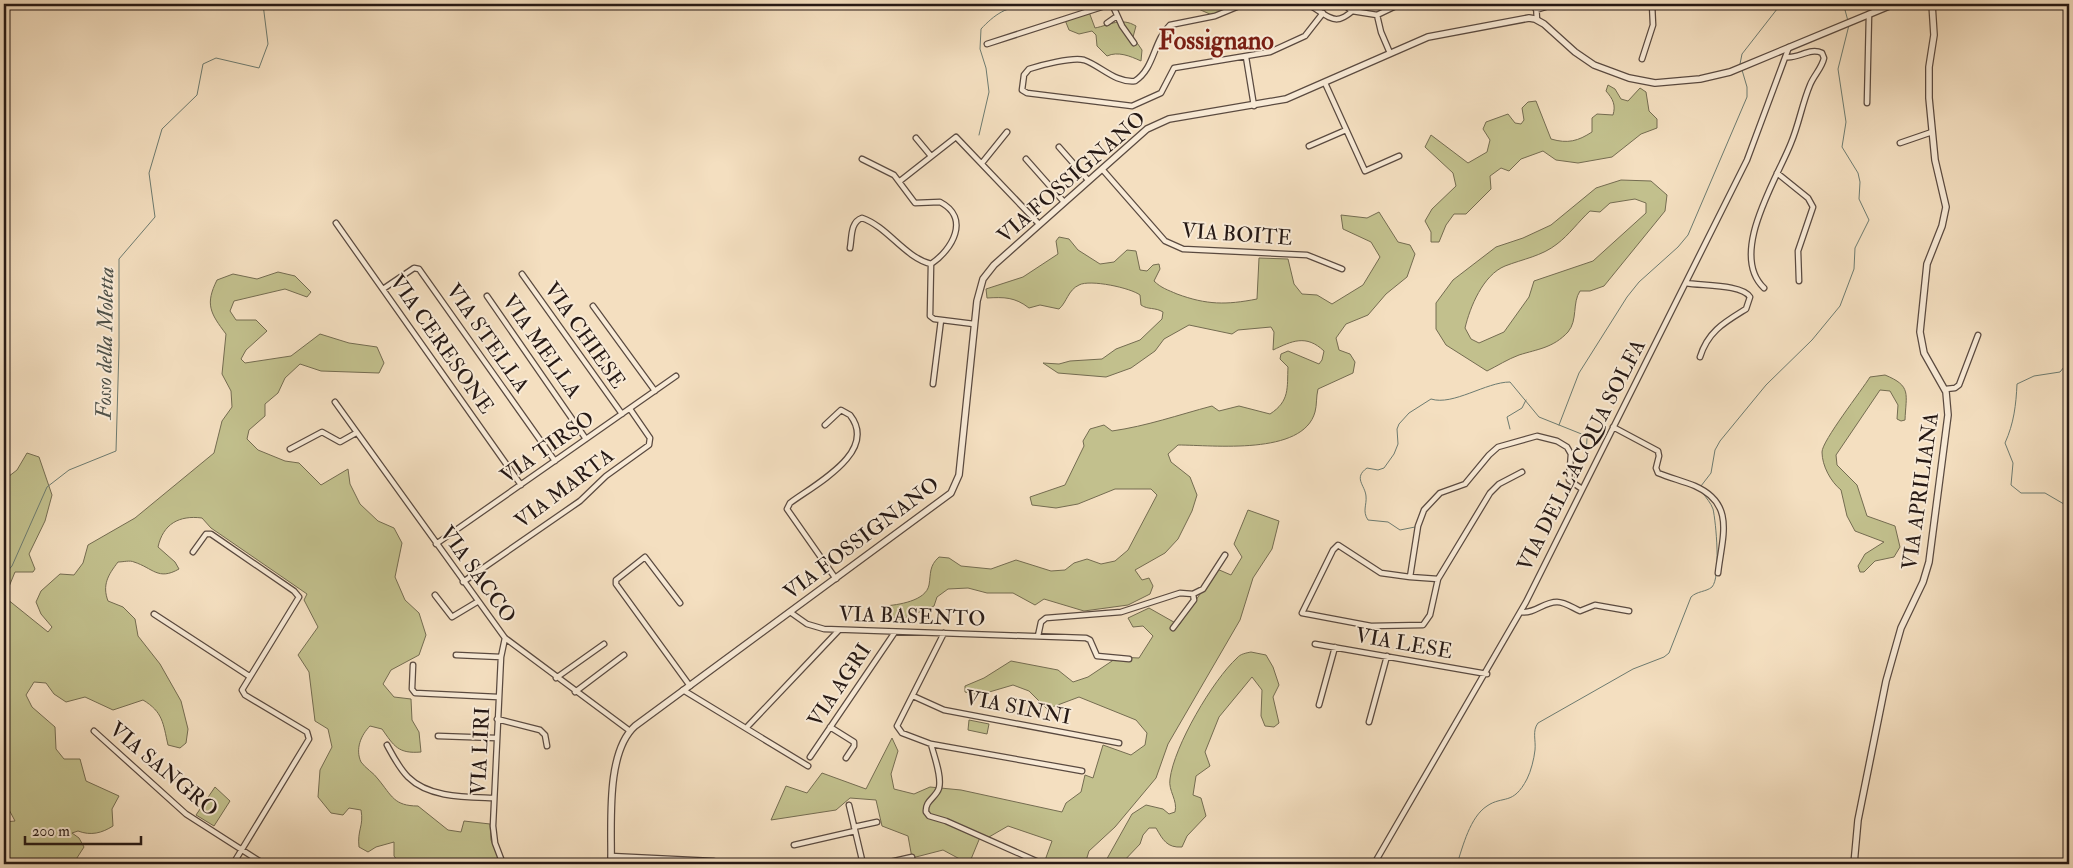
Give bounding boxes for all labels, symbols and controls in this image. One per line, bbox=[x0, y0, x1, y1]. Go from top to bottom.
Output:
district label: Fossignano bbox=[1158, 25, 1274, 58]
street label: VIA FOSSIGNANO bbox=[992, 106, 1151, 249]
street label: VIA BOITE bbox=[1181, 217, 1293, 252]
water label: Fosso della Moletta bbox=[90, 267, 120, 420]
street label: VIA CERESONE bbox=[383, 269, 500, 419]
street label: VIA CHIESE bbox=[538, 277, 631, 394]
street label: VIA STELLA bbox=[440, 278, 535, 398]
street label: VIA MELLA bbox=[496, 289, 587, 403]
street label: VIA DELL'ACQUA SOLFA bbox=[1511, 335, 1652, 576]
street label: VIA TIRSO bbox=[495, 405, 600, 490]
street label: VIA APRILIANA bbox=[1896, 410, 1945, 572]
street label: VIA MARTA bbox=[509, 442, 619, 535]
street label: VIA FOSSIGNANO bbox=[778, 471, 945, 606]
street label: VIA SACCO bbox=[433, 520, 522, 628]
street label: VIA BASENTO bbox=[838, 600, 986, 633]
street label: VIA LESE bbox=[1353, 622, 1455, 665]
street label: VIA AGRI bbox=[802, 638, 877, 732]
street label: VIA SINNI bbox=[963, 684, 1073, 731]
street label: VIA LIRI bbox=[465, 706, 496, 796]
street label: VIA SANGRO bbox=[104, 716, 224, 823]
scale bar bbox=[25, 813, 141, 845]
text: 200 m bbox=[32, 822, 70, 841]

